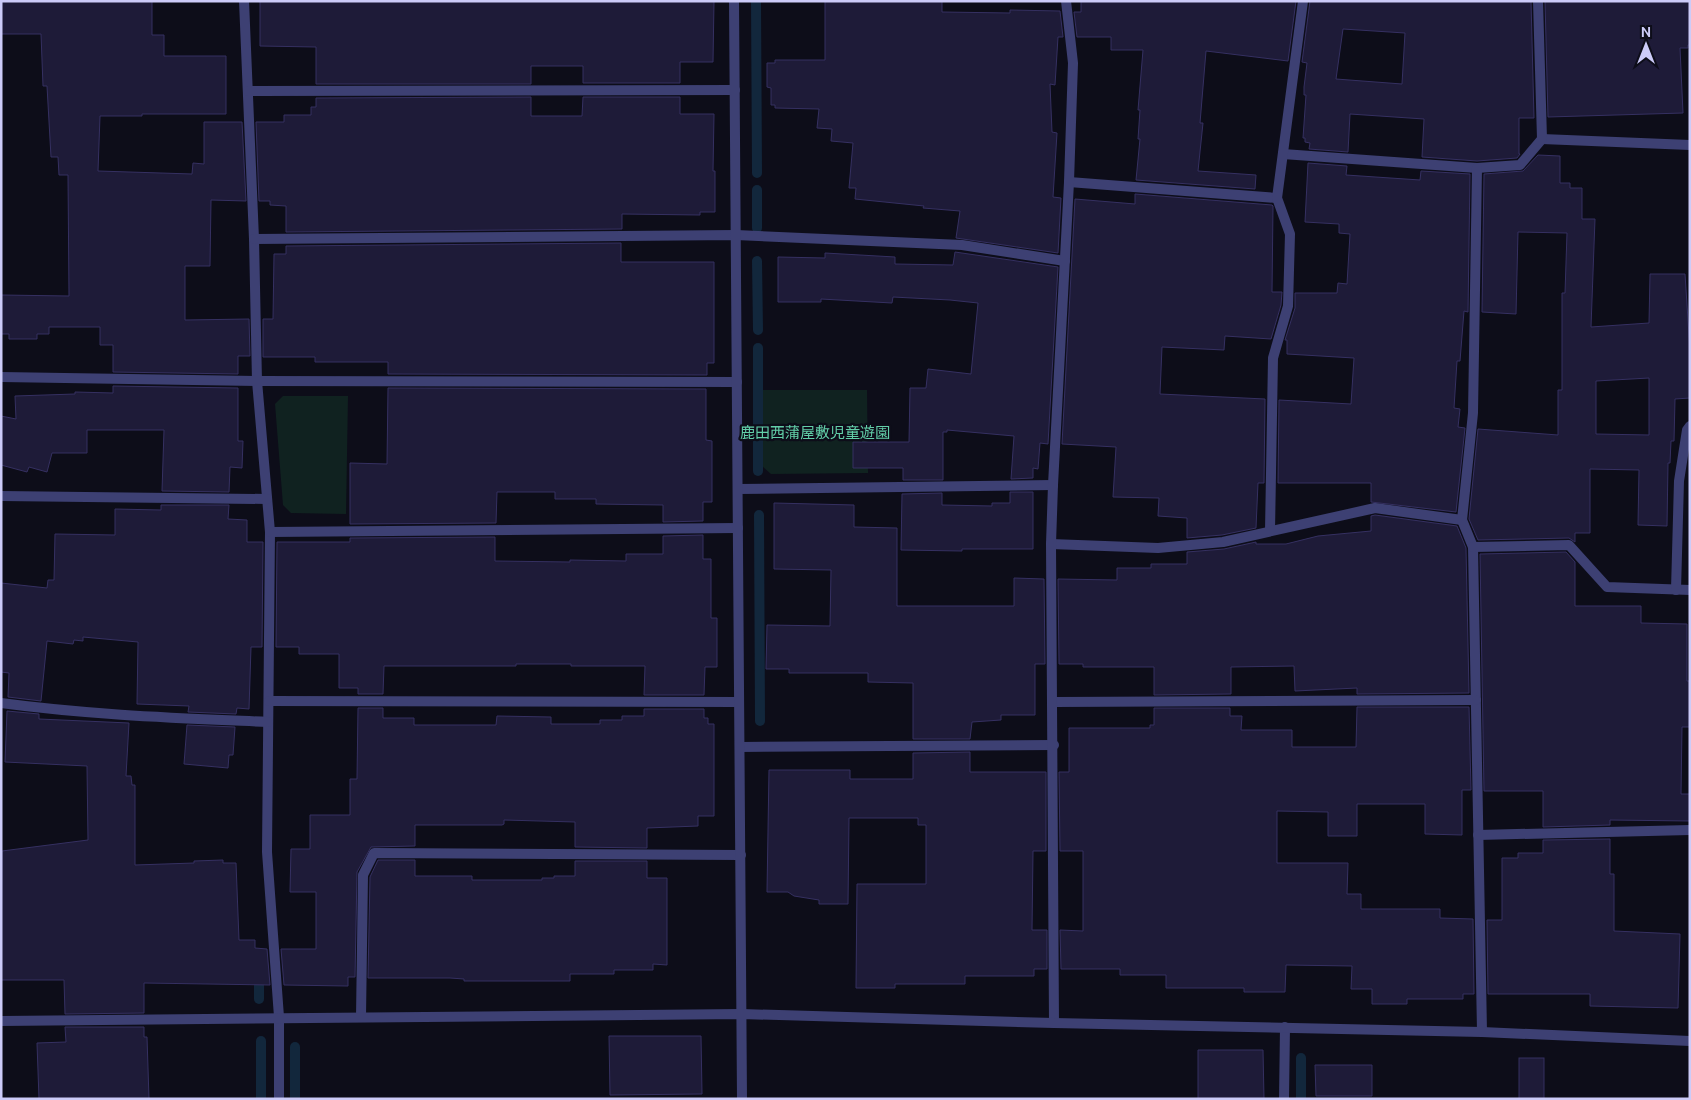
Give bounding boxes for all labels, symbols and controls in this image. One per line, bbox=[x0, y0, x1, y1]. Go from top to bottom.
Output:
north arrow bbox=[1621, 20, 1671, 70]
text: N bbox=[1641, 24, 1651, 40]
park label: 鹿田西蒲屋敷児童遊園 bbox=[740, 424, 890, 441]

